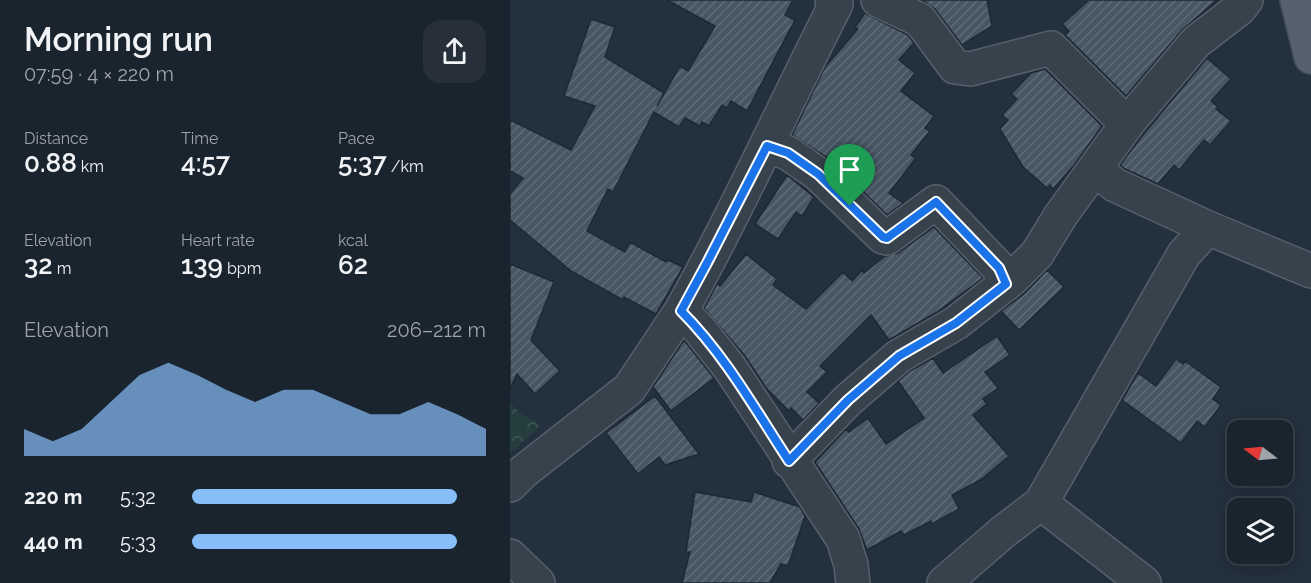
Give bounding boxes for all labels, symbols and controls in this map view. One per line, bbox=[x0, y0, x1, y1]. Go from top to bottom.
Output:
text: Morning run bbox=[24, 20, 213, 59]
button: share bbox=[423, 20, 486, 83]
text: 07:59 · 4 × 220 m bbox=[24, 62, 174, 86]
text: Distance bbox=[24, 129, 88, 148]
text: Time bbox=[181, 129, 218, 148]
text: Pace bbox=[338, 129, 375, 148]
pin bbox=[824, 144, 875, 206]
text: 0.88 bbox=[24, 148, 77, 178]
text: 4:57 bbox=[181, 148, 230, 178]
text: 5:37 bbox=[338, 148, 387, 178]
icon: arrive bbox=[833, 153, 866, 186]
text: km bbox=[77, 157, 104, 176]
text: /km bbox=[387, 157, 424, 176]
text: Elevation bbox=[24, 231, 92, 250]
text: Heart rate bbox=[181, 231, 255, 250]
text: kcal bbox=[338, 231, 368, 250]
text: 32 bbox=[24, 250, 53, 280]
text: 139 bbox=[181, 250, 223, 280]
text: 62 bbox=[338, 250, 368, 280]
text: m bbox=[53, 259, 71, 278]
text: bpm bbox=[223, 259, 261, 278]
text: Elevation bbox=[24, 318, 109, 342]
text: 206–212 m bbox=[387, 318, 486, 342]
north arrow bbox=[1227, 420, 1293, 486]
map controls bbox=[1227, 420, 1293, 564]
text: 220 m bbox=[24, 485, 82, 509]
text: 5:32 bbox=[120, 485, 156, 509]
button: layers bbox=[1227, 498, 1293, 564]
text: 440 m bbox=[24, 530, 83, 554]
text: 5:33 bbox=[120, 530, 156, 554]

